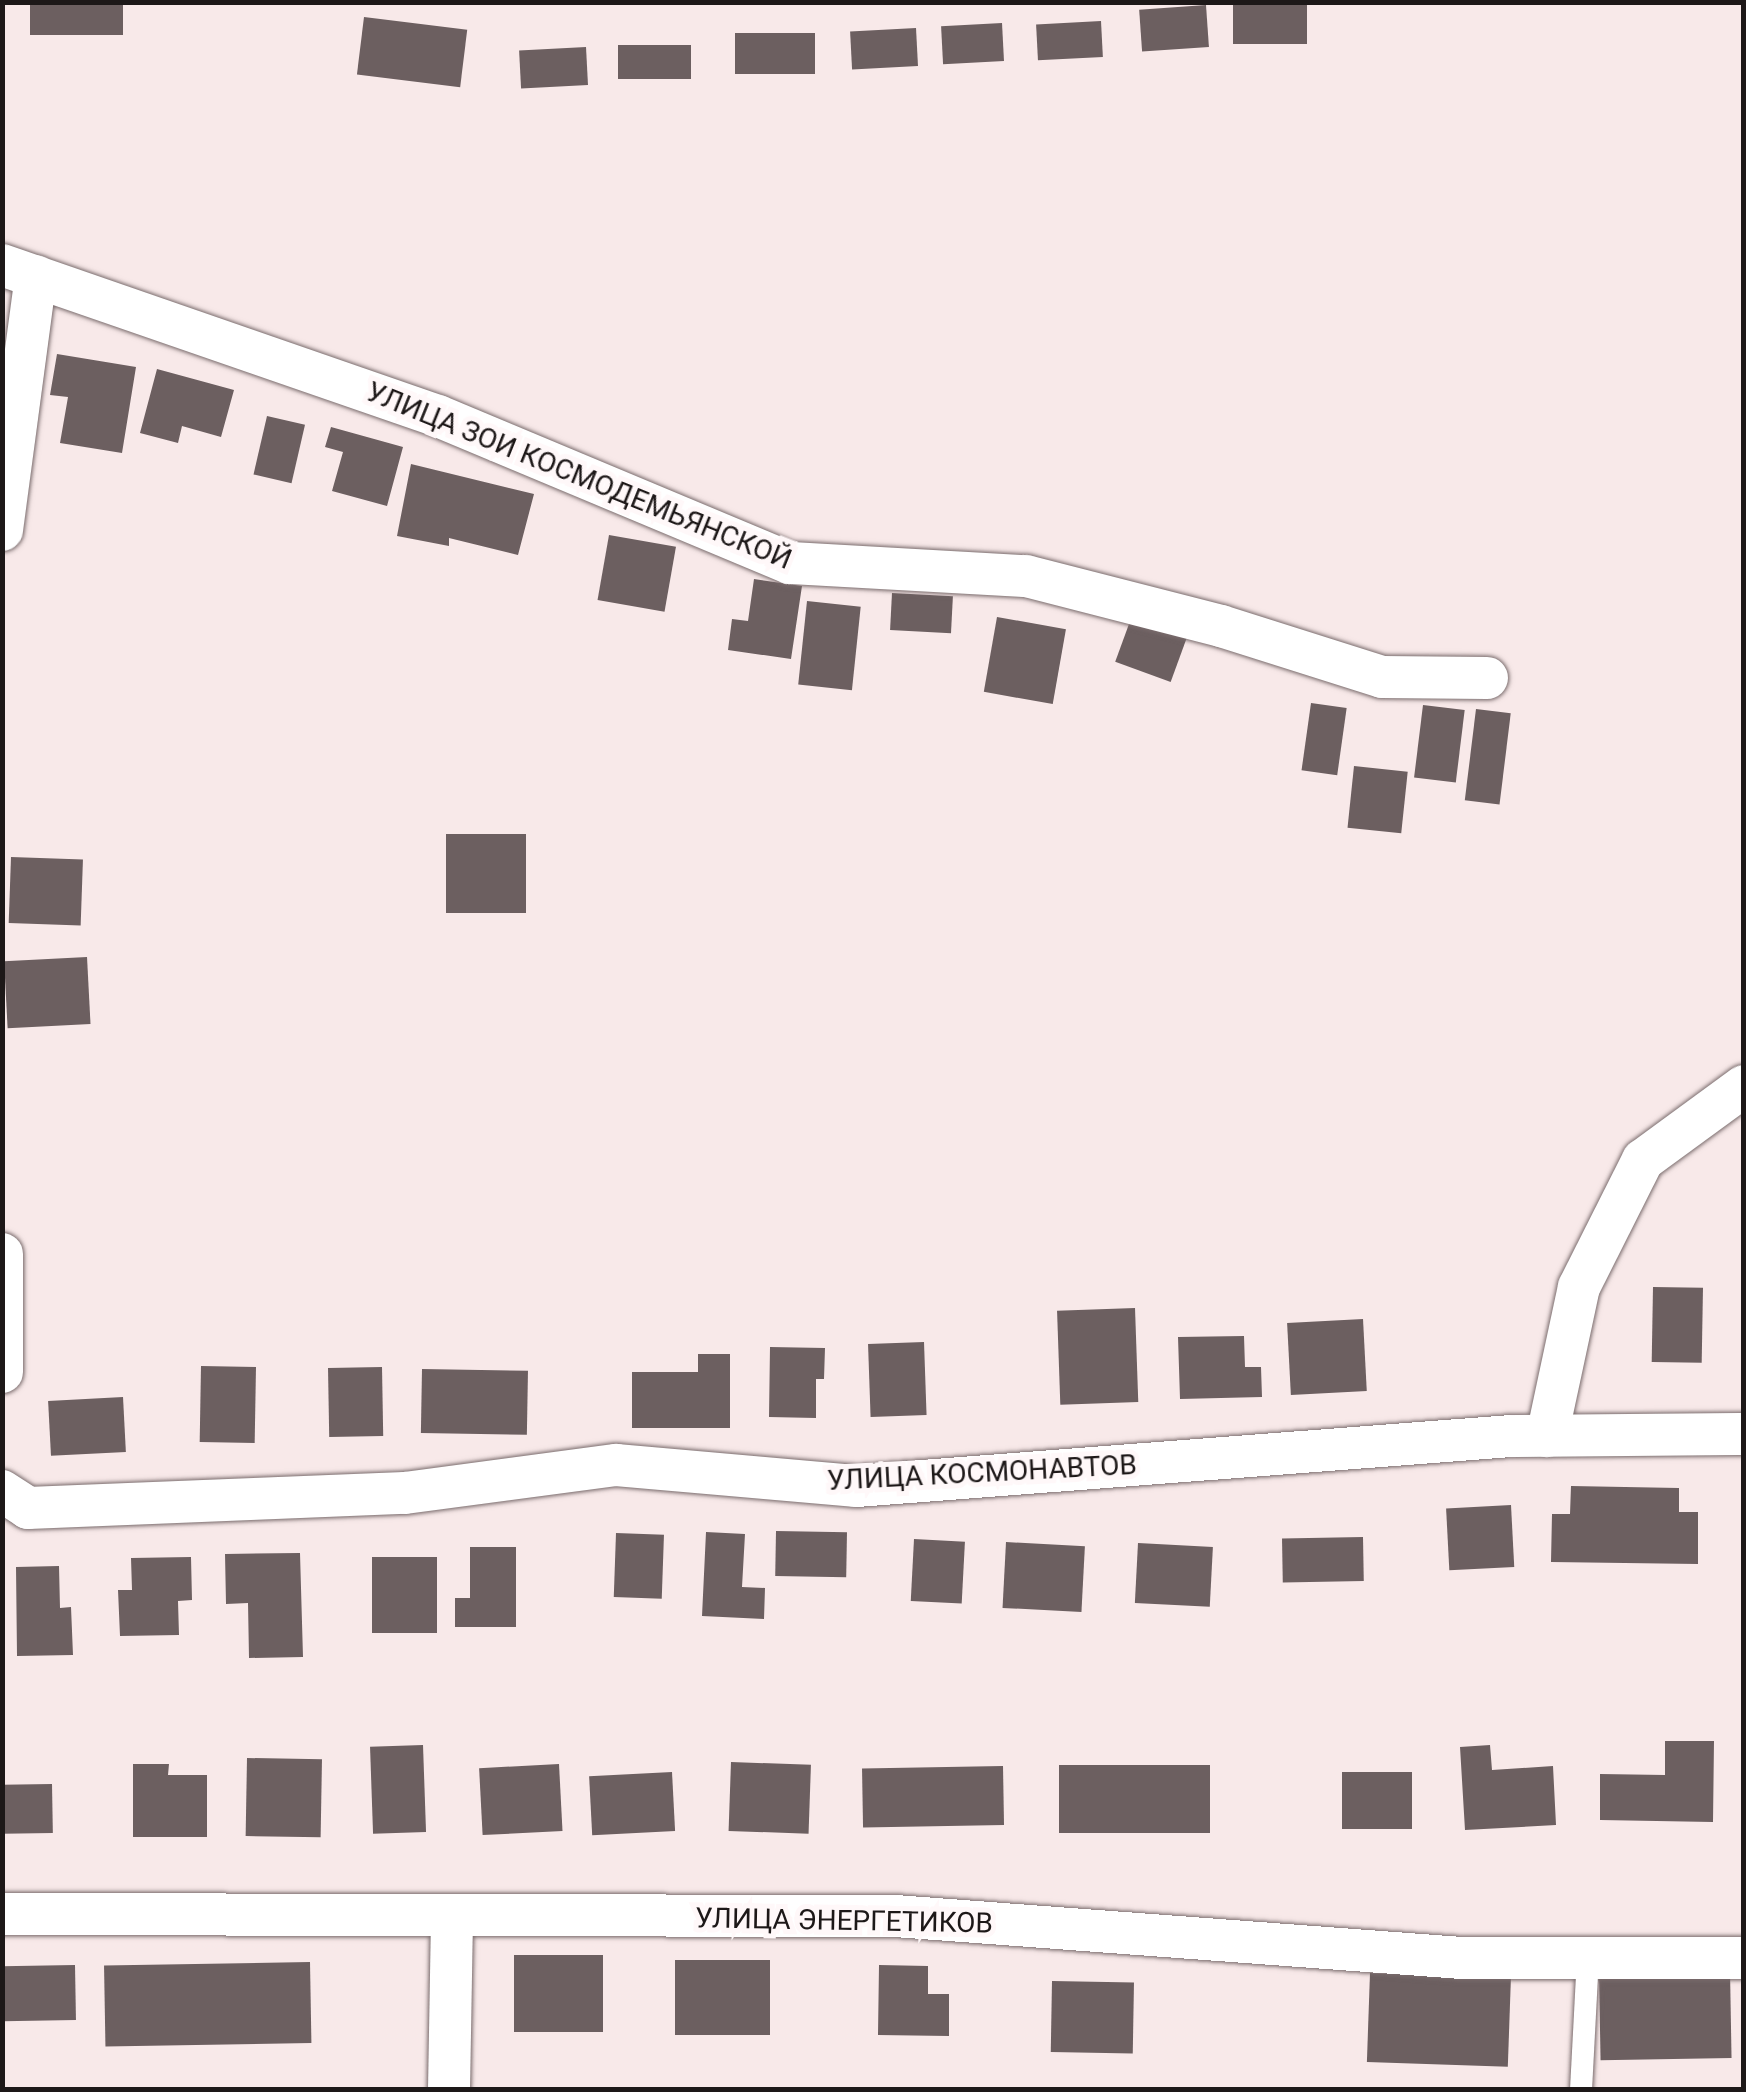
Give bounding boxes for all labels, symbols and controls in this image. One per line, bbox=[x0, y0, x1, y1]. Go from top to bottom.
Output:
street label: УЛИЦА ЗОИ КОСМОДЕМЬЯНСКОЙ bbox=[362, 375, 796, 577]
street label: УЛИЦА КОСМОНАВТОВ bbox=[826, 1448, 1138, 1498]
street label: УЛИЦА ЭНЕРГЕТИКОВ bbox=[695, 1902, 993, 1940]

